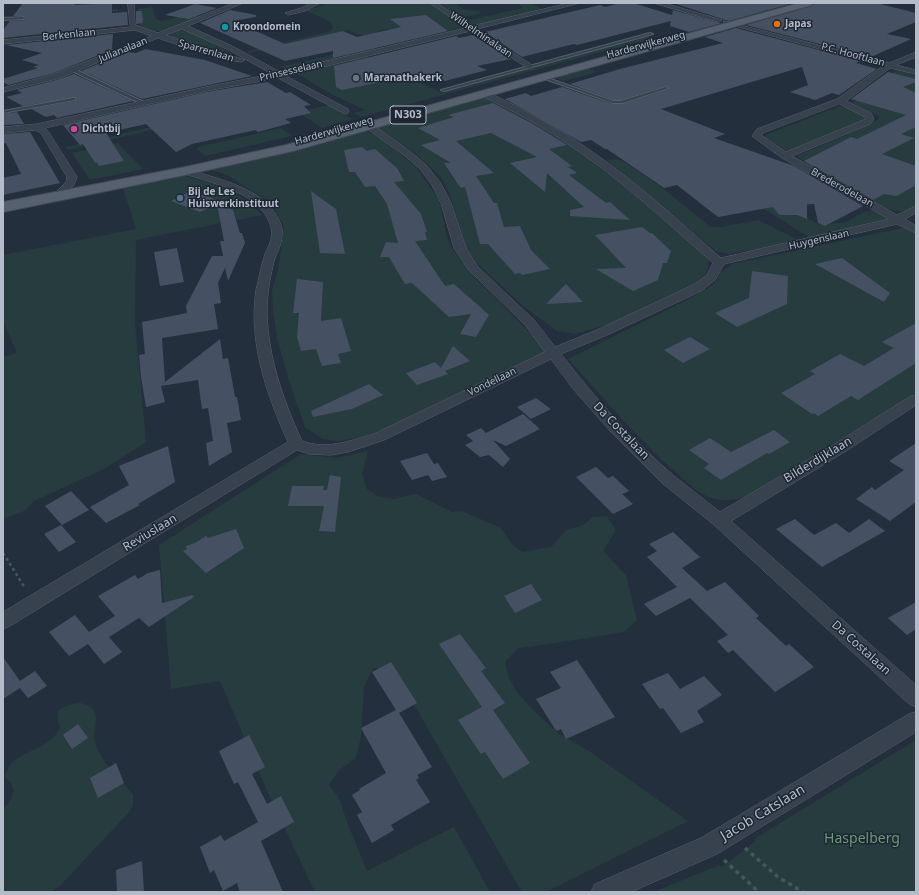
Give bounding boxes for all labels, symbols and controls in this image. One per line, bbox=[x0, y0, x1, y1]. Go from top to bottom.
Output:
street label: Wilhelminalaan bbox=[448, 10, 514, 60]
place label: Japas bbox=[785, 18, 812, 30]
marker: Japas bbox=[772, 19, 782, 29]
place label: Kroondomein bbox=[233, 21, 301, 33]
marker: Kroondomein bbox=[220, 22, 230, 32]
street label: Berkenlaan bbox=[42, 26, 96, 44]
street label: Harderwijkerweg bbox=[605, 29, 687, 61]
street label: Julianalaan bbox=[97, 35, 149, 65]
street label: Sparrenlaan bbox=[177, 37, 235, 65]
street label: P.C. Hooftlaan bbox=[820, 41, 886, 69]
street label: Prinsesselaan bbox=[258, 58, 324, 84]
place label: Maranathakerk bbox=[364, 72, 442, 84]
marker: Maranathakerk bbox=[351, 73, 361, 83]
road number: N303 bbox=[390, 106, 426, 124]
street label: Harderwijkerweg bbox=[294, 114, 374, 148]
place label: Dichtbij bbox=[82, 123, 121, 135]
marker: Dichtbij bbox=[69, 124, 79, 134]
street label: Brederodelaan bbox=[809, 166, 875, 210]
place label: Bij de Les Huiswerkinstituut bbox=[188, 186, 279, 210]
marker: Bij de Les Huiswerkinstituut bbox=[175, 193, 185, 203]
street label: Huygenslaan bbox=[788, 227, 850, 253]
street label: Vondellaan bbox=[466, 365, 518, 399]
street label: Da Costalaan bbox=[590, 399, 652, 463]
street label: Bilderdijklaan bbox=[781, 434, 855, 486]
street label: Reviuslaan bbox=[120, 511, 180, 555]
street label: Da Costalaan bbox=[829, 618, 893, 678]
street label: Jacob Catslaan bbox=[718, 781, 808, 845]
park label: Haspelberg bbox=[824, 831, 900, 847]

